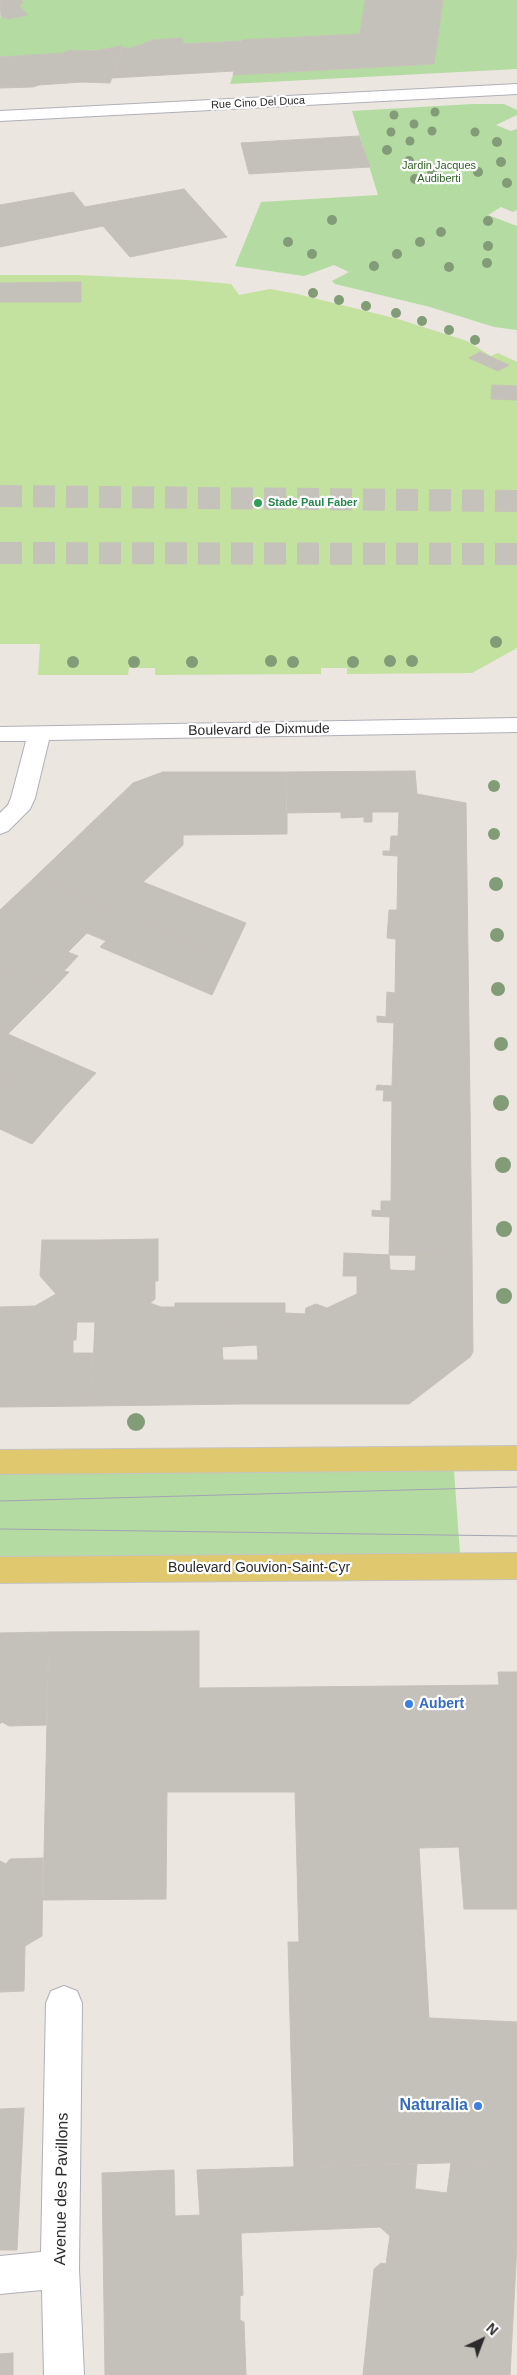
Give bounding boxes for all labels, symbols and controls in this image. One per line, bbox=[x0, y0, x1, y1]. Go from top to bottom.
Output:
street label: Rue Cino Del Duca bbox=[211, 94, 305, 112]
park label: Jardin Jacques Audiberti bbox=[402, 159, 476, 185]
place label: Stade Paul Faber bbox=[268, 496, 357, 510]
marker: Stade Paul Faber bbox=[252, 497, 264, 509]
street label: Boulevard de Dixmude bbox=[188, 720, 330, 740]
street label: Boulevard Gouvion-Saint-Cyr bbox=[168, 1560, 350, 1576]
place label: Aubert bbox=[419, 1696, 464, 1712]
marker: Aubert bbox=[403, 1698, 415, 1710]
place label: Naturalia bbox=[400, 2096, 468, 2116]
marker: Naturalia bbox=[472, 2100, 484, 2112]
street label: Avenue des Pavillons bbox=[51, 2112, 73, 2266]
north arrow bbox=[457, 2315, 507, 2365]
text: N bbox=[483, 2320, 501, 2338]

